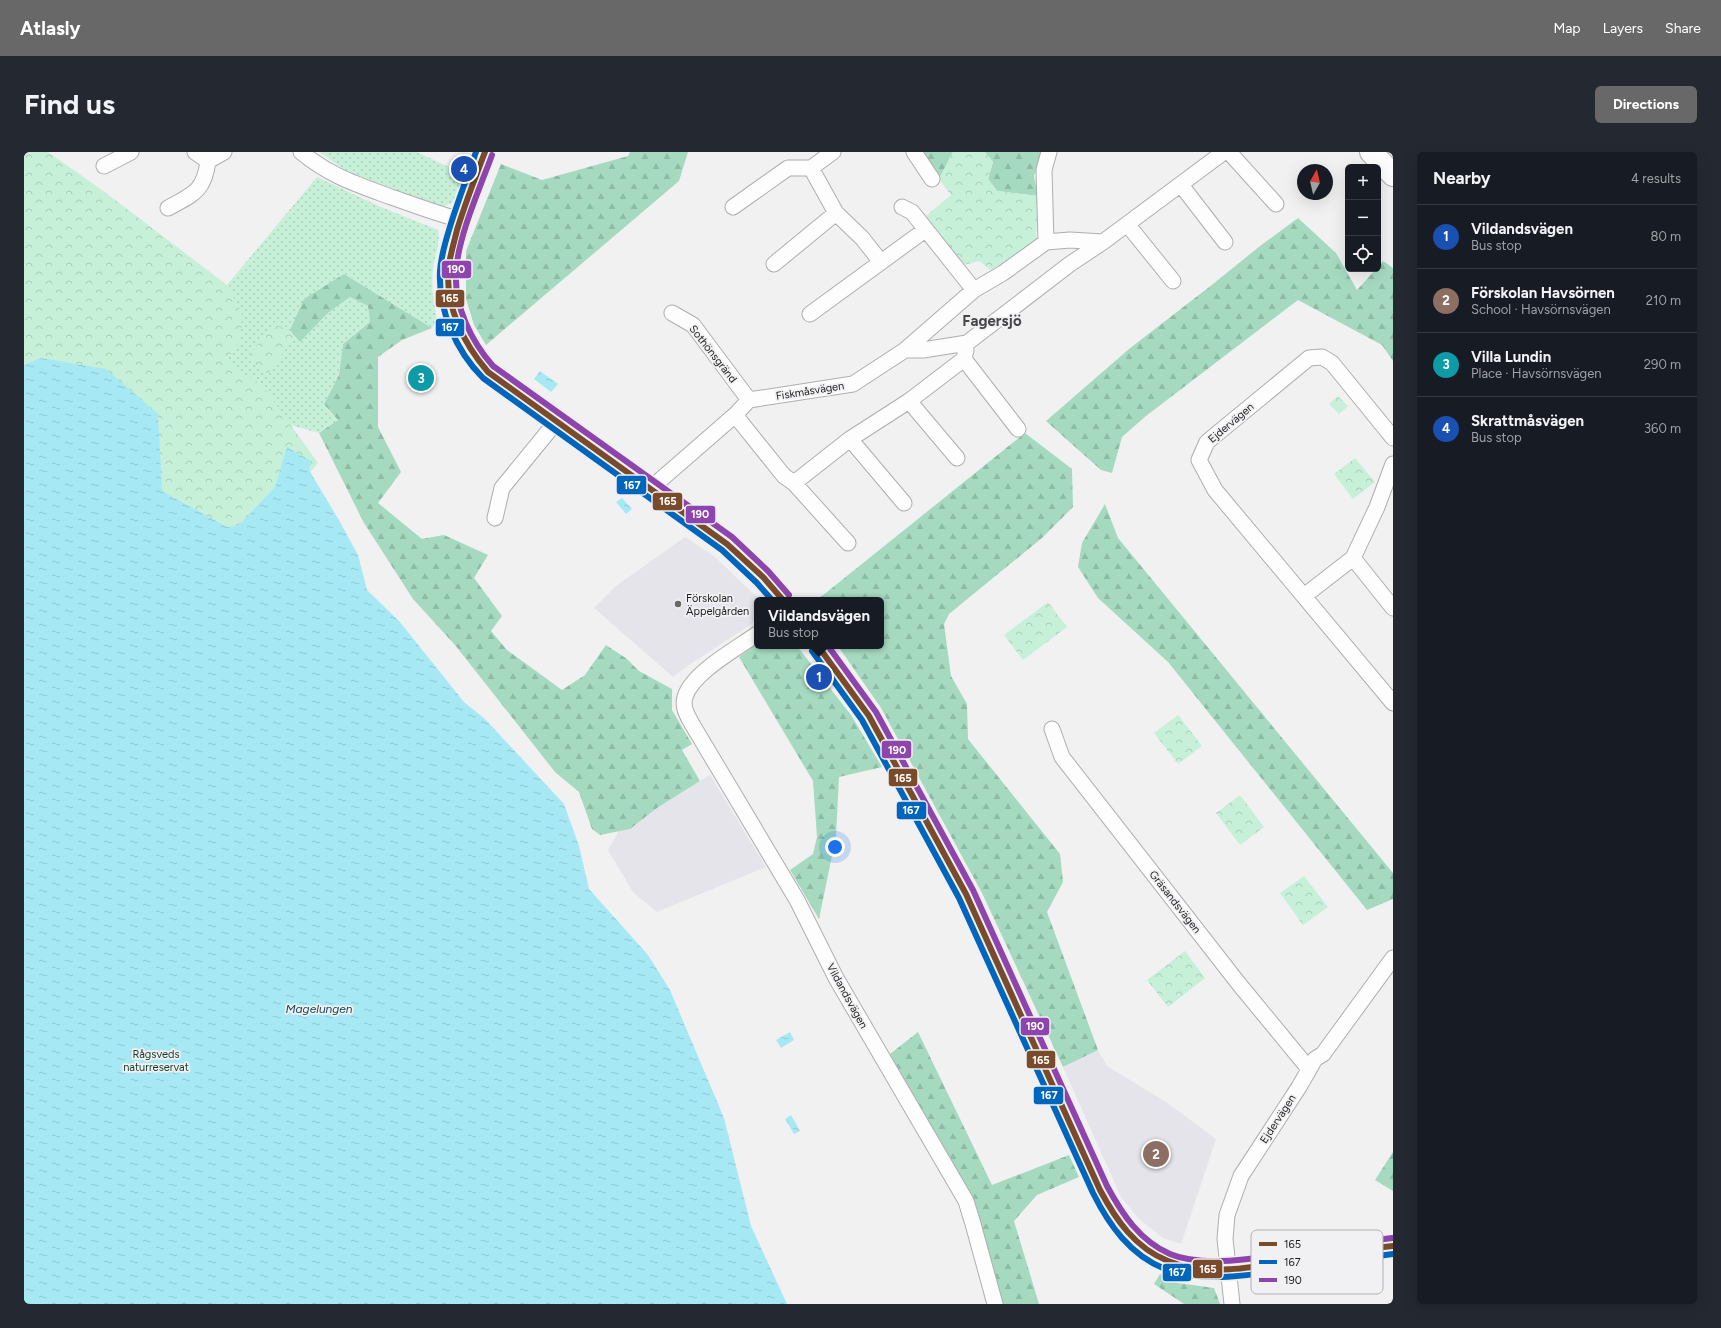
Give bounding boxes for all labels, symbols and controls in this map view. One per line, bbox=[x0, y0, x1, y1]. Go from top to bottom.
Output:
text: Atlasly bbox=[20, 17, 80, 40]
text: Map bbox=[1553, 20, 1581, 37]
text: Layers bbox=[1603, 20, 1643, 37]
text: Share bbox=[1665, 20, 1701, 37]
button: Directions bbox=[1595, 86, 1697, 123]
text: Find us bbox=[24, 87, 115, 121]
pin: 4 bbox=[451, 154, 477, 184]
north arrow bbox=[1297, 164, 1333, 200]
map controls bbox=[1345, 164, 1381, 272]
button: + bbox=[1345, 164, 1381, 200]
text: Nearby bbox=[1433, 168, 1491, 188]
text: 4 results bbox=[1631, 171, 1681, 186]
button: − bbox=[1345, 200, 1381, 236]
text: Vildandsvägen bbox=[1471, 220, 1573, 238]
text: 1 bbox=[1443, 229, 1449, 244]
text: 80 m bbox=[1650, 229, 1681, 244]
button: locate bbox=[1345, 236, 1381, 272]
text: Bus stop bbox=[1471, 238, 1522, 253]
line badge: 190 bbox=[441, 260, 472, 279]
text: 190 bbox=[447, 263, 465, 276]
text: Förskolan Havsörnen bbox=[1471, 284, 1615, 302]
line badge: 165 bbox=[435, 289, 465, 308]
text: 165 bbox=[441, 292, 459, 305]
text: 2 bbox=[1442, 293, 1450, 308]
text: 210 m bbox=[1646, 293, 1681, 308]
text: School · Havsörnsvägen bbox=[1471, 302, 1611, 317]
district label: Fagersjö bbox=[962, 312, 1022, 330]
line badge: 167 bbox=[435, 318, 465, 337]
text: 167 bbox=[441, 321, 459, 334]
street label: Sothönsgränd bbox=[687, 323, 739, 385]
text: Villa Lundin bbox=[1471, 348, 1551, 366]
text: 3 bbox=[1442, 357, 1450, 372]
text: 290 m bbox=[1644, 357, 1681, 372]
pin: 3 bbox=[408, 363, 434, 393]
text: Place · Havsörnsvägen bbox=[1471, 366, 1602, 381]
street label: Fiskmåsvägen bbox=[775, 379, 845, 403]
street label: Ejdervägen bbox=[1206, 400, 1256, 446]
text: Skrattmåsvägen bbox=[1471, 412, 1584, 430]
text: 4 bbox=[1442, 421, 1450, 436]
text: 360 m bbox=[1644, 421, 1681, 436]
text: Bus stop bbox=[1471, 430, 1522, 445]
line badge: 167 bbox=[616, 475, 647, 495]
text: 167 bbox=[623, 479, 641, 492]
line badge: 165 bbox=[652, 492, 683, 511]
text: 165 bbox=[659, 495, 677, 508]
line badge: 190 bbox=[685, 505, 716, 524]
text: 190 bbox=[691, 508, 709, 521]
place label: Förskolan Äppelgården bbox=[686, 592, 749, 618]
popup bbox=[754, 597, 884, 649]
marker: Förskolan Äppelgården bbox=[673, 599, 683, 609]
text: Vildandsvägen bbox=[768, 607, 870, 625]
text: Bus stop bbox=[768, 625, 819, 640]
pin: 1 bbox=[806, 662, 832, 692]
line badge: 190 bbox=[881, 740, 912, 759]
text: 190 bbox=[888, 744, 906, 757]
line badge: 165 bbox=[888, 768, 918, 787]
text: 165 bbox=[894, 772, 912, 785]
line badge: 167 bbox=[896, 801, 927, 820]
text: 167 bbox=[902, 804, 920, 817]
your location bbox=[825, 837, 845, 857]
street label: Gräsandsvägen bbox=[1146, 868, 1204, 936]
street label: Vildandsvägen bbox=[824, 961, 870, 1031]
water label: Magelungen bbox=[285, 1002, 353, 1016]
line badge: 190 bbox=[1020, 1017, 1050, 1036]
text: 190 bbox=[1026, 1020, 1044, 1033]
park label: Rågsveds naturreservat bbox=[123, 1048, 189, 1074]
line badge: 165 bbox=[1026, 1050, 1056, 1069]
text: 165 bbox=[1032, 1054, 1050, 1067]
line badge: 167 bbox=[1033, 1086, 1064, 1105]
text: 167 bbox=[1040, 1089, 1058, 1102]
street label: Ejdervägen bbox=[1257, 1092, 1299, 1146]
pin: 2 bbox=[1143, 1139, 1169, 1169]
legend bbox=[1251, 1230, 1383, 1294]
text: 165 bbox=[1284, 1238, 1301, 1251]
text: 167 bbox=[1284, 1256, 1301, 1269]
line badge: 165 bbox=[1192, 1259, 1223, 1279]
line badge: 167 bbox=[1162, 1263, 1192, 1282]
text: 165 bbox=[1199, 1263, 1217, 1276]
text: 167 bbox=[1168, 1266, 1186, 1279]
text: 190 bbox=[1284, 1274, 1302, 1287]

